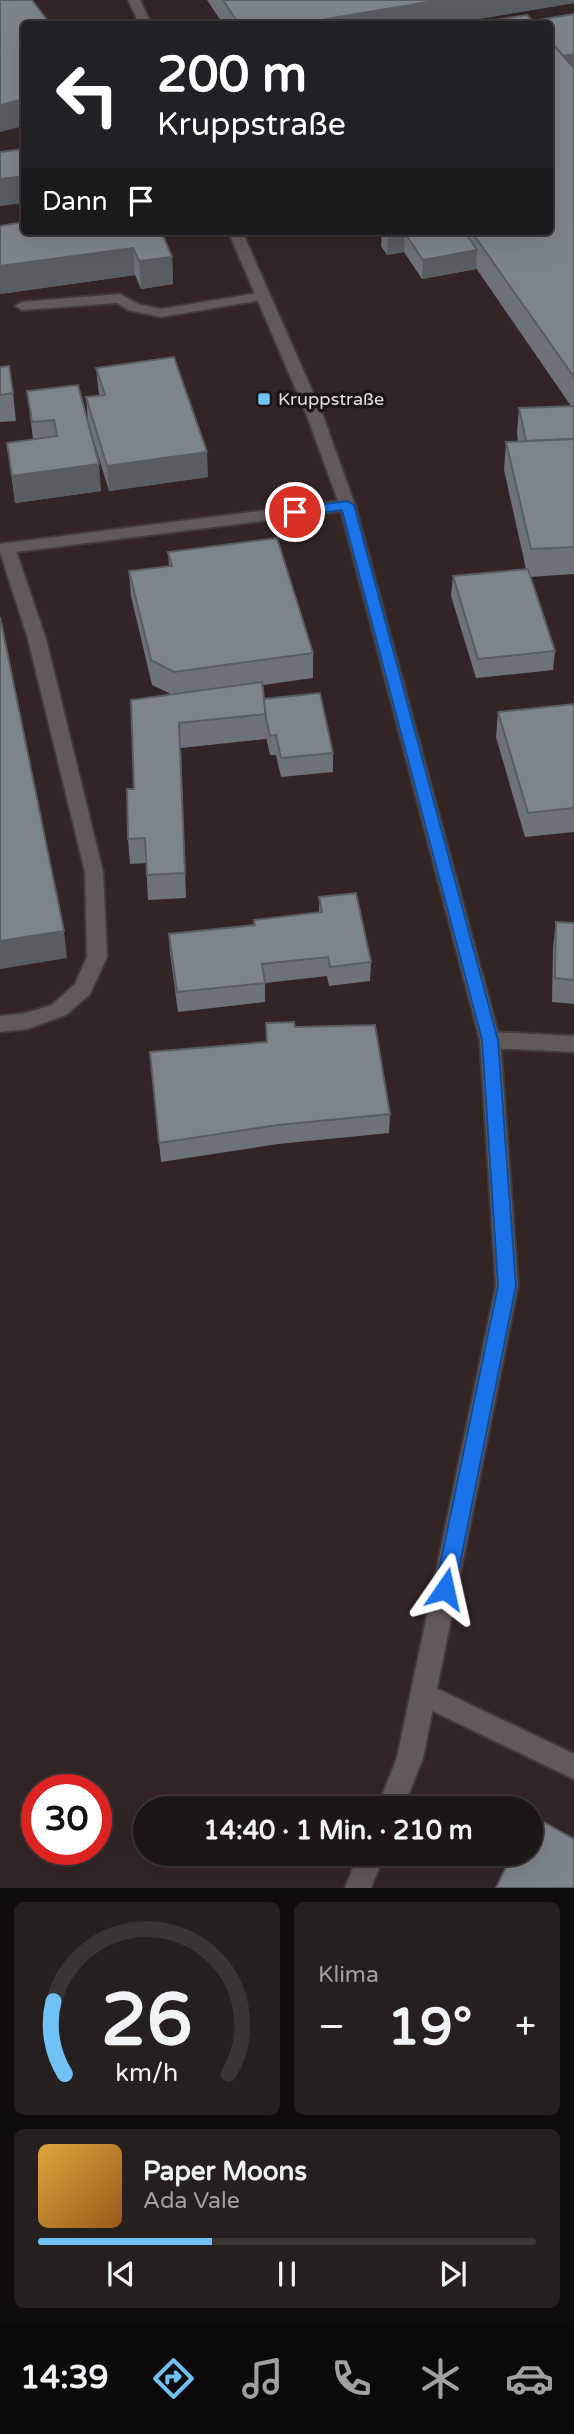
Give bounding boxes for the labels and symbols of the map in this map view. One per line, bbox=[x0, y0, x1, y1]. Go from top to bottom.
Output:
place label: Kruppstraße bbox=[278, 388, 384, 410]
marker: Kruppstraße bbox=[256, 391, 272, 407]
pin bbox=[265, 482, 325, 542]
position arrow bbox=[408, 1552, 482, 1626]
speed limit sign: 30 bbox=[21, 1774, 112, 1865]

